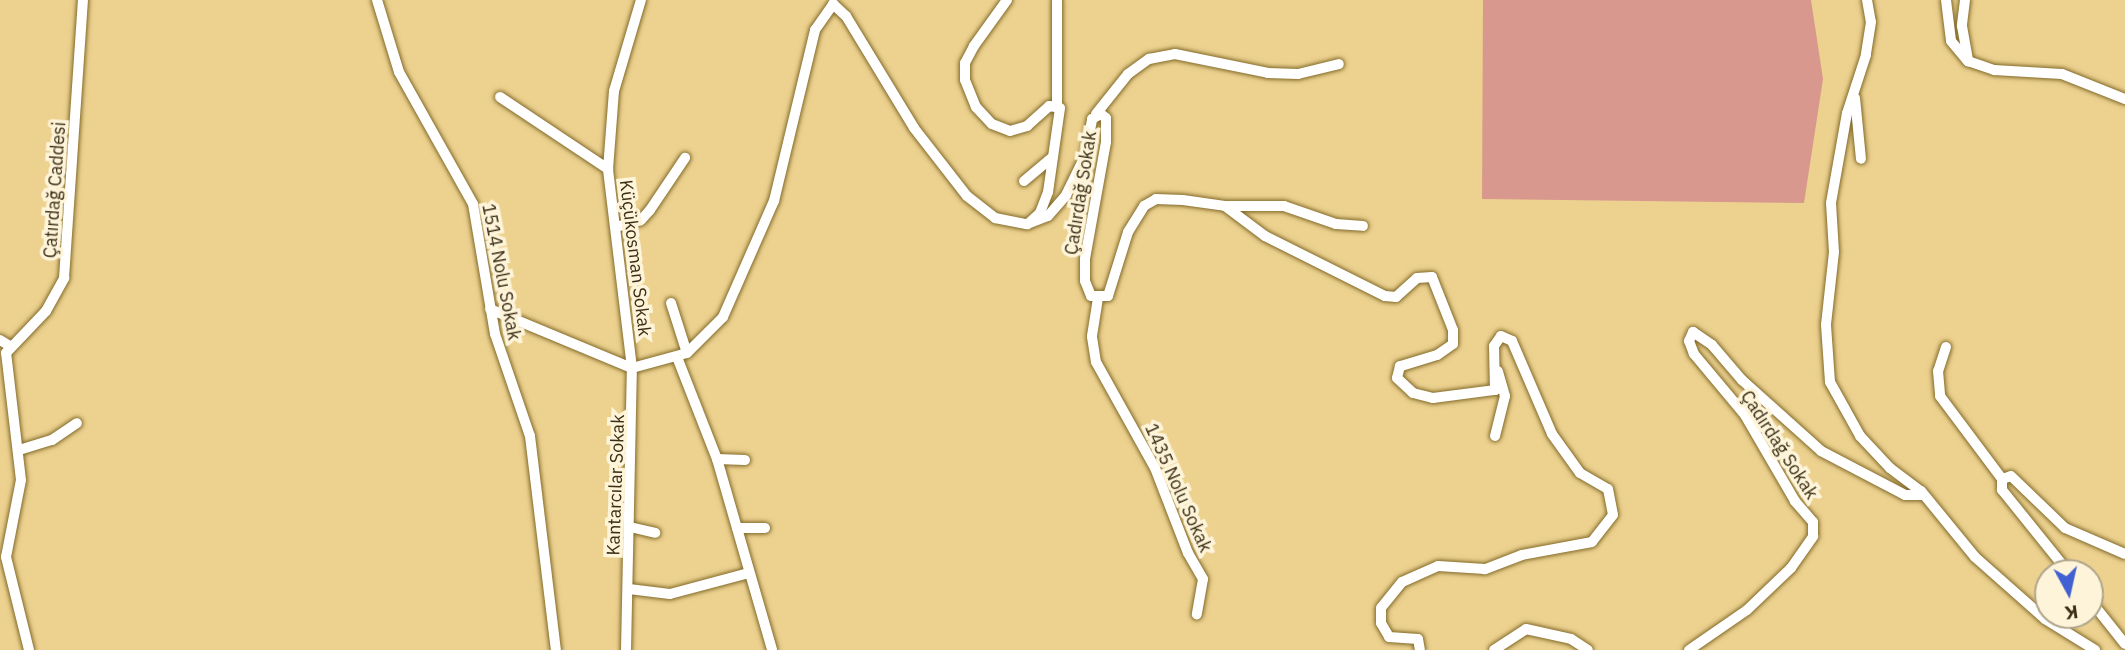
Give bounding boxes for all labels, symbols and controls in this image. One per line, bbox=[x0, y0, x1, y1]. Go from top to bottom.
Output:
street label: Çatırdağ Caddesi bbox=[39, 121, 71, 259]
street label: Çadırdağ Sokak bbox=[1061, 130, 1101, 256]
street label: Küçükosman Sokak bbox=[615, 178, 655, 338]
street label: 1514 Nolu Sokak bbox=[477, 202, 525, 342]
street label: Çadırdağ Sokak bbox=[1736, 387, 1822, 503]
street label: Kantarcılar Sokak bbox=[603, 414, 629, 556]
street label: 1435 Nolu Sokak bbox=[1140, 420, 1216, 556]
north arrow bbox=[2034, 559, 2104, 629]
text: K bbox=[2063, 600, 2080, 626]

